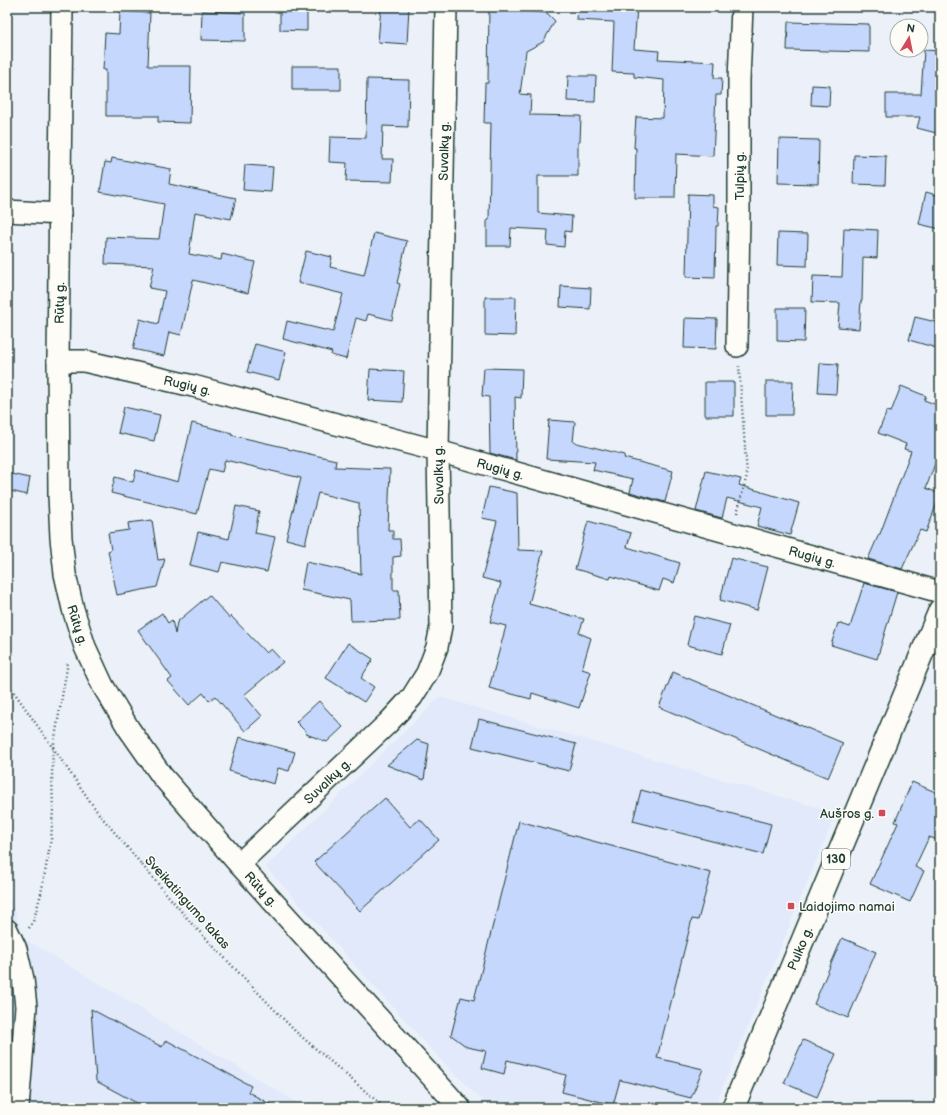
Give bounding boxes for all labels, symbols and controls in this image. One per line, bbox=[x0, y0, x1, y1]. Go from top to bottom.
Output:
north arrow bbox=[889, 18, 929, 58]
text: N bbox=[905, 22, 916, 36]
street label: Suvalkų g. bbox=[436, 121, 453, 181]
street label: Tulpių g. bbox=[732, 151, 748, 200]
street label: Rūtų g. bbox=[52, 282, 68, 324]
street label: Rugių g. bbox=[162, 372, 213, 400]
street label: Suvalkų g. bbox=[430, 445, 448, 505]
street label: Rugių g. bbox=[475, 455, 526, 484]
street label: Rugių g. bbox=[787, 543, 838, 571]
street label: Rūtų g. bbox=[63, 603, 91, 648]
street label: Suvalkų g. bbox=[301, 755, 355, 808]
place label: Aušros g. bbox=[820, 806, 874, 822]
marker: Aušros g. bbox=[877, 808, 887, 818]
road number: 130 bbox=[822, 849, 850, 869]
street label: Sveikatingumo takas bbox=[141, 853, 234, 953]
street label: Rūtų g. bbox=[241, 869, 281, 911]
place label: Laidojimo namai bbox=[799, 899, 895, 915]
marker: Laidojimo namai bbox=[786, 901, 796, 911]
street label: Pulko g. bbox=[784, 924, 817, 973]

